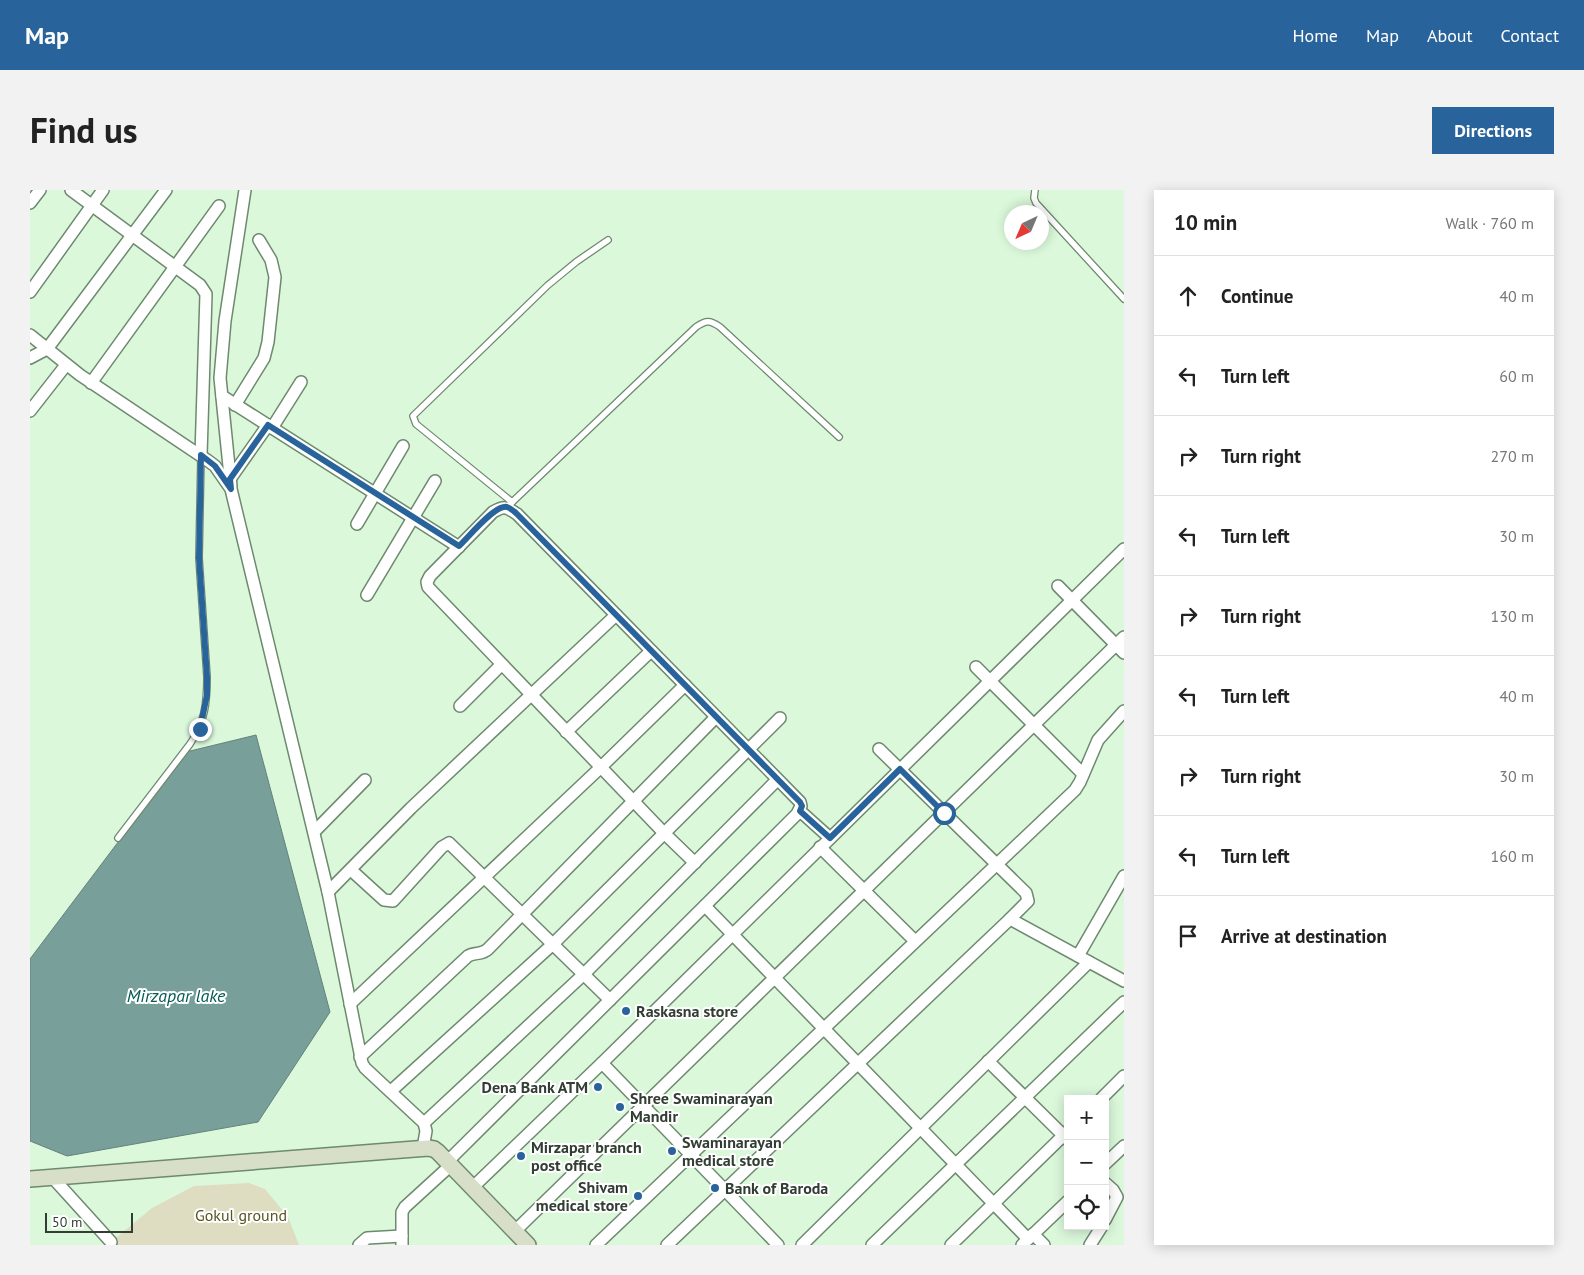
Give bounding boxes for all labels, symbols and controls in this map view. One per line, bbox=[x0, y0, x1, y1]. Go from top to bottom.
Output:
text: Map bbox=[25, 20, 69, 51]
text: Home bbox=[1292, 24, 1338, 47]
text: Map bbox=[1366, 24, 1399, 47]
text: About bbox=[1427, 24, 1473, 47]
text: Contact bbox=[1501, 24, 1559, 47]
text: Find us bbox=[30, 107, 138, 153]
button: Directions bbox=[1432, 107, 1554, 154]
north arrow bbox=[1004, 205, 1049, 250]
text: 10 min bbox=[1174, 209, 1237, 236]
text: Walk · 760 m bbox=[1445, 213, 1534, 233]
icon: ahead bbox=[1174, 282, 1202, 310]
text: Continue bbox=[1221, 284, 1293, 308]
text: 40 m bbox=[1499, 286, 1534, 306]
icon: left bbox=[1174, 362, 1202, 390]
text: Turn left bbox=[1221, 364, 1290, 388]
text: 60 m bbox=[1499, 366, 1534, 386]
icon: right bbox=[1174, 442, 1202, 470]
text: Turn right bbox=[1221, 444, 1301, 468]
text: 270 m bbox=[1491, 446, 1534, 466]
icon: left bbox=[1174, 522, 1202, 550]
text: Turn left bbox=[1221, 524, 1290, 548]
text: 30 m bbox=[1499, 526, 1534, 546]
icon: right bbox=[1174, 602, 1202, 630]
text: Turn right bbox=[1221, 604, 1301, 628]
text: 130 m bbox=[1491, 606, 1534, 626]
icon: left bbox=[1174, 682, 1202, 710]
text: Turn left bbox=[1221, 684, 1290, 708]
text: 40 m bbox=[1499, 686, 1534, 706]
route end bbox=[189, 718, 212, 741]
icon: right bbox=[1174, 762, 1202, 790]
text: Turn right bbox=[1221, 764, 1301, 788]
text: 30 m bbox=[1499, 766, 1534, 786]
route start bbox=[933, 802, 956, 825]
icon: left bbox=[1174, 842, 1202, 870]
text: Turn left bbox=[1221, 844, 1290, 868]
text: 160 m bbox=[1491, 846, 1534, 866]
icon: arrive bbox=[1174, 922, 1202, 950]
text: Arrive at destination bbox=[1221, 924, 1387, 948]
water label: Mirzapar lake bbox=[127, 984, 226, 1007]
place label: Raskasna store bbox=[636, 1001, 738, 1021]
marker: Raskasna store bbox=[620, 1005, 632, 1017]
place label: Dena Bank ATM bbox=[482, 1077, 588, 1097]
marker: Dena Bank ATM bbox=[592, 1081, 604, 1093]
place label: Shree Swaminarayan Mandir bbox=[630, 1088, 773, 1126]
map controls bbox=[1064, 1095, 1109, 1230]
button: + bbox=[1064, 1095, 1109, 1140]
marker: Shree Swaminarayan Mandir bbox=[614, 1101, 626, 1113]
place label: Swaminarayan medical store bbox=[682, 1132, 782, 1170]
place label: Mirzapar branch post office bbox=[531, 1137, 642, 1175]
button: − bbox=[1064, 1140, 1109, 1185]
marker: Swaminarayan medical store bbox=[666, 1145, 678, 1157]
marker: Mirzapar branch post office bbox=[515, 1150, 527, 1162]
place label: Shivam medical store bbox=[536, 1177, 628, 1215]
place label: Bank of Baroda bbox=[725, 1178, 828, 1198]
marker: Bank of Baroda bbox=[709, 1182, 721, 1194]
button: locate bbox=[1064, 1185, 1109, 1230]
marker: Shivam medical store bbox=[632, 1190, 644, 1202]
park label: Gokul ground bbox=[195, 1205, 287, 1225]
scale bar bbox=[45, 1210, 132, 1233]
text: 50 m bbox=[52, 1213, 82, 1231]

